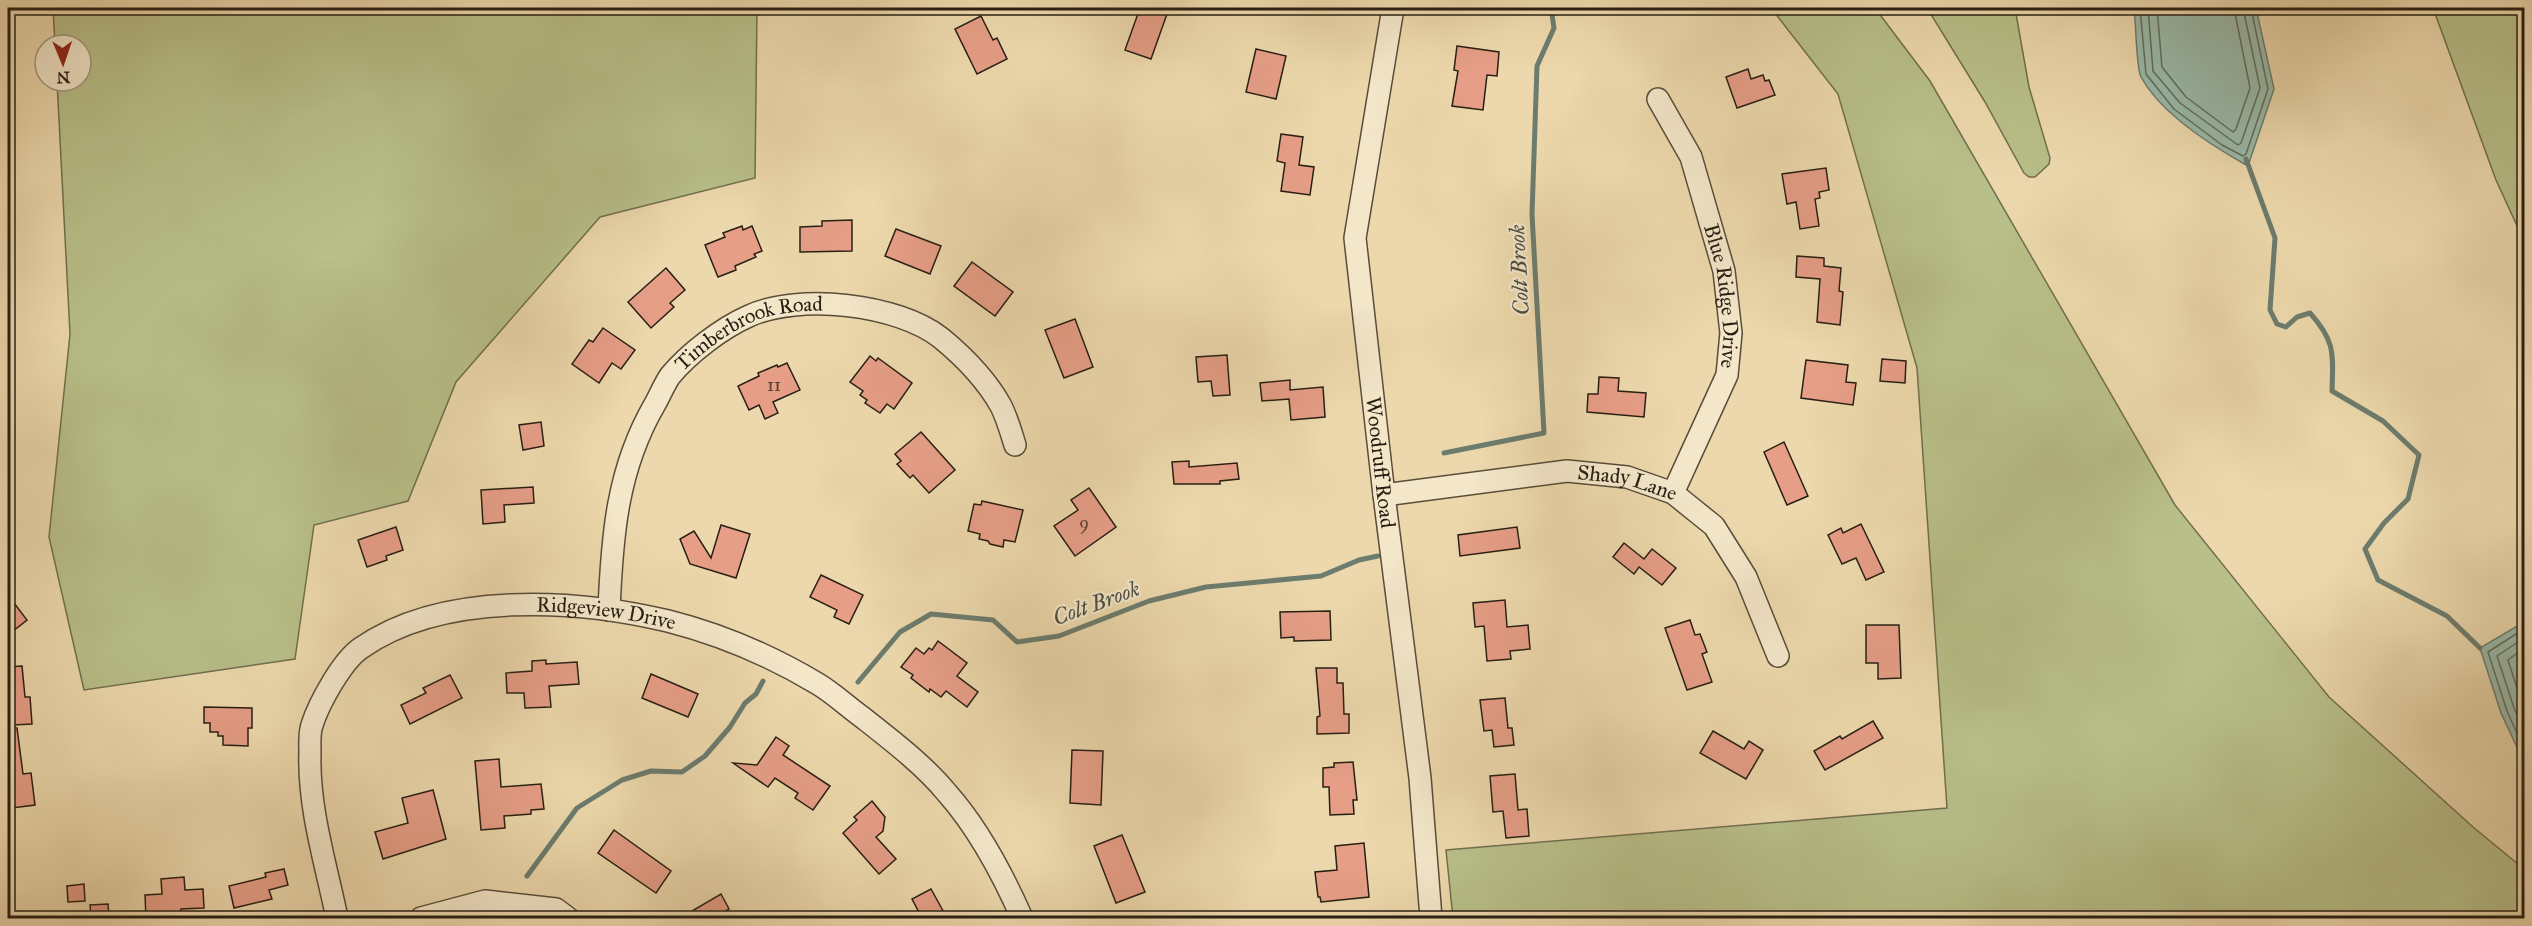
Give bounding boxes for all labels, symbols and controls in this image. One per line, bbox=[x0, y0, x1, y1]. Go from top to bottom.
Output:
north arrow bbox=[33, 33, 93, 93]
text: N bbox=[56, 68, 71, 87]
street label: Blue Ridge Drive bbox=[1698, 221, 1744, 370]
water label: Colt Brook bbox=[1503, 224, 1535, 316]
street label: Timberbrook Road bbox=[669, 291, 823, 376]
house number: 11 bbox=[767, 374, 781, 396]
street label: Woodruff Road bbox=[1360, 395, 1401, 530]
street label: Shady Lane bbox=[1576, 459, 1681, 506]
house number: 9 bbox=[1079, 512, 1089, 534]
water label: Colt Brook bbox=[1049, 575, 1143, 631]
street label: Ridgeview Drive bbox=[536, 591, 679, 636]

